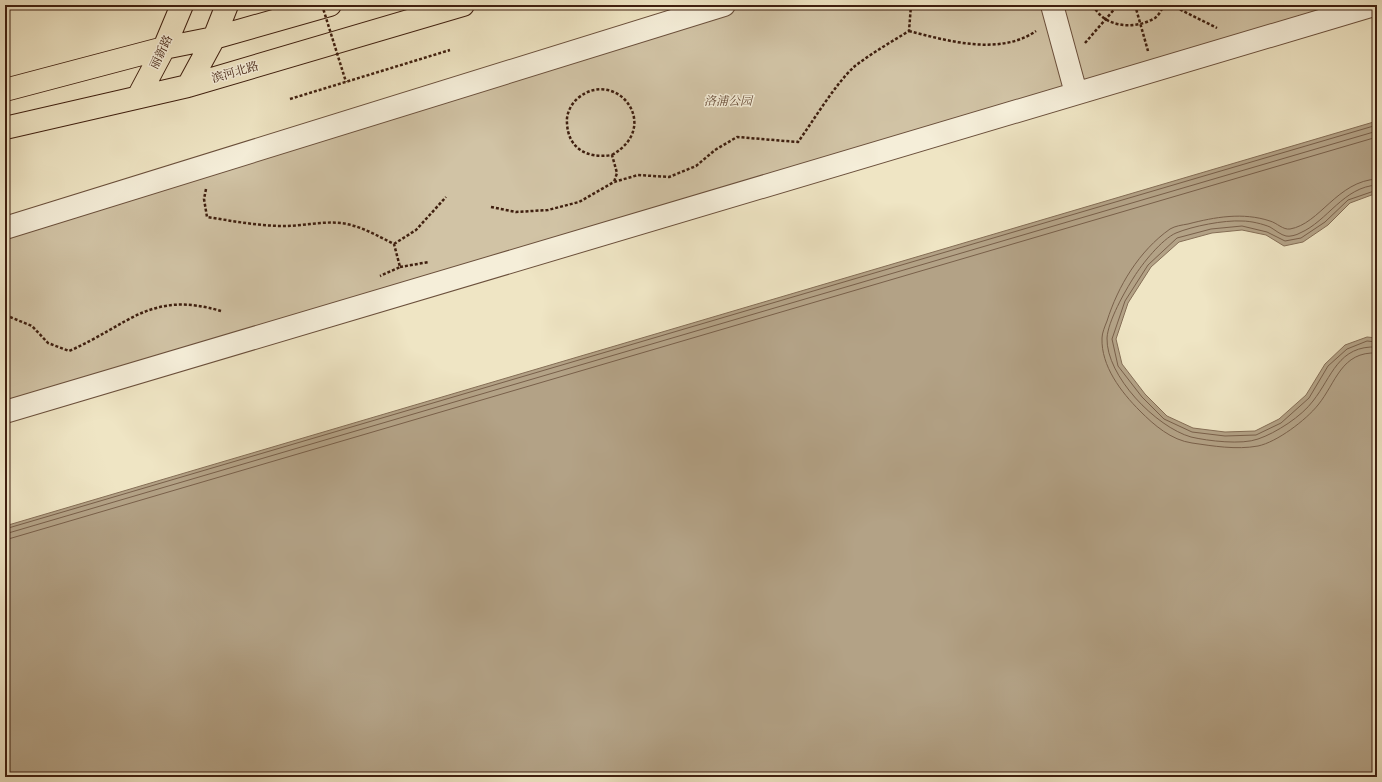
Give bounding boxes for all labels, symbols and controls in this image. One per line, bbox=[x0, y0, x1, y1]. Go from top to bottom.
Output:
street label: 丽新路 bbox=[147, 33, 175, 71]
street label: 滨河北路 bbox=[210, 59, 260, 85]
park label: 洛浦公园 bbox=[704, 94, 754, 108]

